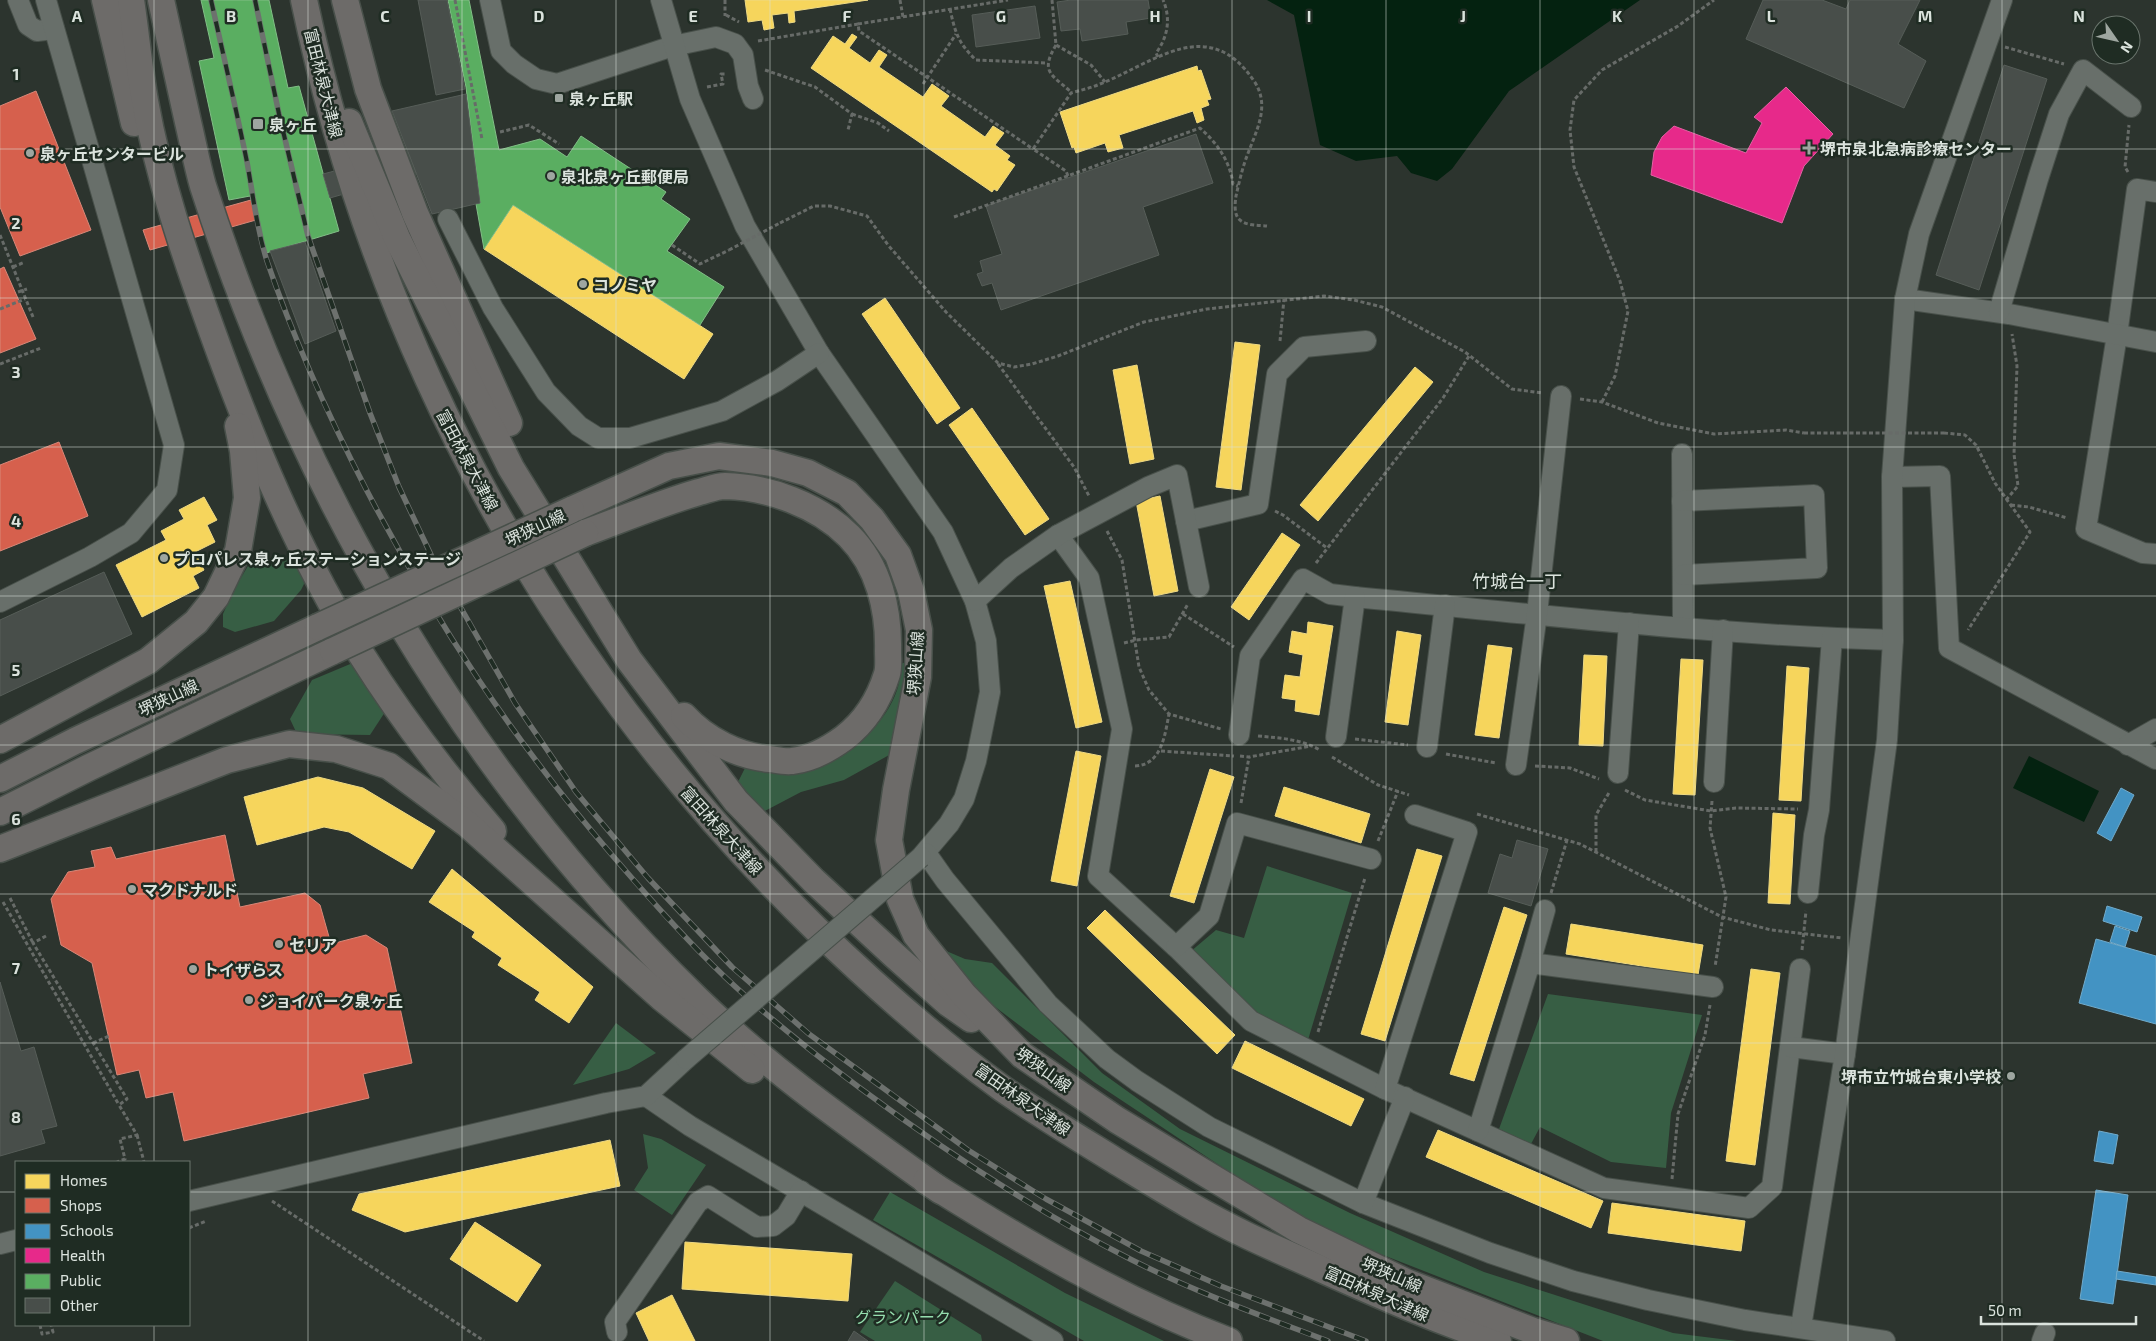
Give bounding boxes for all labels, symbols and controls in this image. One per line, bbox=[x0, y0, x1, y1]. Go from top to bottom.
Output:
text: A bbox=[72, 6, 83, 25]
text: B bbox=[226, 6, 236, 25]
text: C bbox=[380, 6, 390, 25]
text: D bbox=[534, 6, 545, 25]
text: E bbox=[688, 6, 698, 25]
text: F bbox=[843, 6, 852, 25]
text: G bbox=[996, 6, 1006, 25]
text: H bbox=[1149, 6, 1161, 25]
text: I bbox=[1307, 6, 1311, 25]
text: J bbox=[1460, 6, 1466, 25]
text: K bbox=[1612, 6, 1623, 25]
text: L bbox=[1767, 6, 1776, 25]
text: M bbox=[1918, 6, 1932, 25]
text: N bbox=[2073, 6, 2085, 25]
north arrow bbox=[2091, 15, 2141, 65]
street label: 富田林泉大津線 bbox=[301, 26, 347, 140]
text: N bbox=[2117, 39, 2137, 56]
text: 1 bbox=[13, 64, 19, 83]
place label: 泉ヶ丘駅 bbox=[569, 89, 633, 108]
marker: 泉ヶ丘駅 bbox=[553, 92, 565, 104]
place label: 泉ヶ丘 bbox=[269, 115, 317, 134]
marker: 泉ヶ丘 bbox=[251, 117, 265, 131]
place label: 堺市泉北急病診療センター bbox=[1820, 139, 2012, 158]
marker: 堺市泉北急病診療センター bbox=[1802, 141, 1816, 155]
place label: 泉ヶ丘センタービル bbox=[40, 144, 184, 163]
marker: 泉ヶ丘センタービル bbox=[24, 147, 36, 159]
place label: 泉北泉ヶ丘郵便局 bbox=[561, 167, 689, 186]
marker: 泉北泉ヶ丘郵便局 bbox=[545, 170, 557, 182]
text: 2 bbox=[11, 213, 21, 232]
place label: コノミヤ bbox=[593, 275, 657, 294]
marker: コノミヤ bbox=[577, 278, 589, 290]
text: 3 bbox=[11, 362, 21, 381]
street label: 富田林泉大津線 bbox=[433, 406, 503, 514]
street label: 堺狭山線 bbox=[502, 505, 568, 549]
text: 4 bbox=[11, 511, 21, 530]
place label: プロパレス泉ヶ丘ステーションステージ bbox=[174, 549, 461, 568]
marker: プロパレス泉ヶ丘ステーションステージ bbox=[158, 552, 170, 564]
district label: 竹城台一丁 bbox=[1472, 570, 1562, 592]
street label: 堺狭山線 bbox=[903, 630, 927, 696]
text: 5 bbox=[12, 660, 21, 679]
street label: 堺狭山線 bbox=[135, 675, 201, 719]
street label: 富田林泉大津線 bbox=[677, 782, 767, 878]
text: 6 bbox=[11, 809, 21, 828]
place label: マクドナルド bbox=[142, 880, 238, 899]
marker: マクドナルド bbox=[126, 883, 138, 895]
place label: セリア bbox=[289, 935, 337, 954]
marker: セリア bbox=[273, 938, 285, 950]
text: 7 bbox=[12, 958, 21, 977]
place label: トイザらス bbox=[203, 960, 283, 979]
marker: トイザらス bbox=[187, 963, 199, 975]
place label: ジョイパーク泉ヶ丘 bbox=[259, 991, 403, 1010]
marker: ジョイパーク泉ヶ丘 bbox=[243, 994, 255, 1006]
street label: 堺狭山線 bbox=[1013, 1043, 1075, 1095]
street label: 富田林泉大津線 bbox=[972, 1059, 1074, 1139]
place label: 堺市立竹城台東小学校 bbox=[1841, 1067, 2001, 1086]
marker: 堺市立竹城台東小学校 bbox=[2005, 1070, 2017, 1082]
text: 8 bbox=[11, 1107, 21, 1126]
legend bbox=[15, 1161, 190, 1326]
text: Homes bbox=[60, 1171, 107, 1189]
text: Shops bbox=[60, 1196, 102, 1214]
text: Schools bbox=[60, 1221, 114, 1239]
text: Health bbox=[60, 1246, 105, 1264]
street label: 堺狭山線 bbox=[1359, 1252, 1425, 1296]
street label: 富田林泉大津線 bbox=[1322, 1262, 1432, 1324]
text: Public bbox=[60, 1271, 101, 1289]
scale bar bbox=[1981, 1294, 2136, 1326]
text: Other bbox=[60, 1296, 99, 1314]
text: 50 m bbox=[1988, 1301, 2022, 1319]
park label: グランパーク bbox=[855, 1307, 951, 1326]

